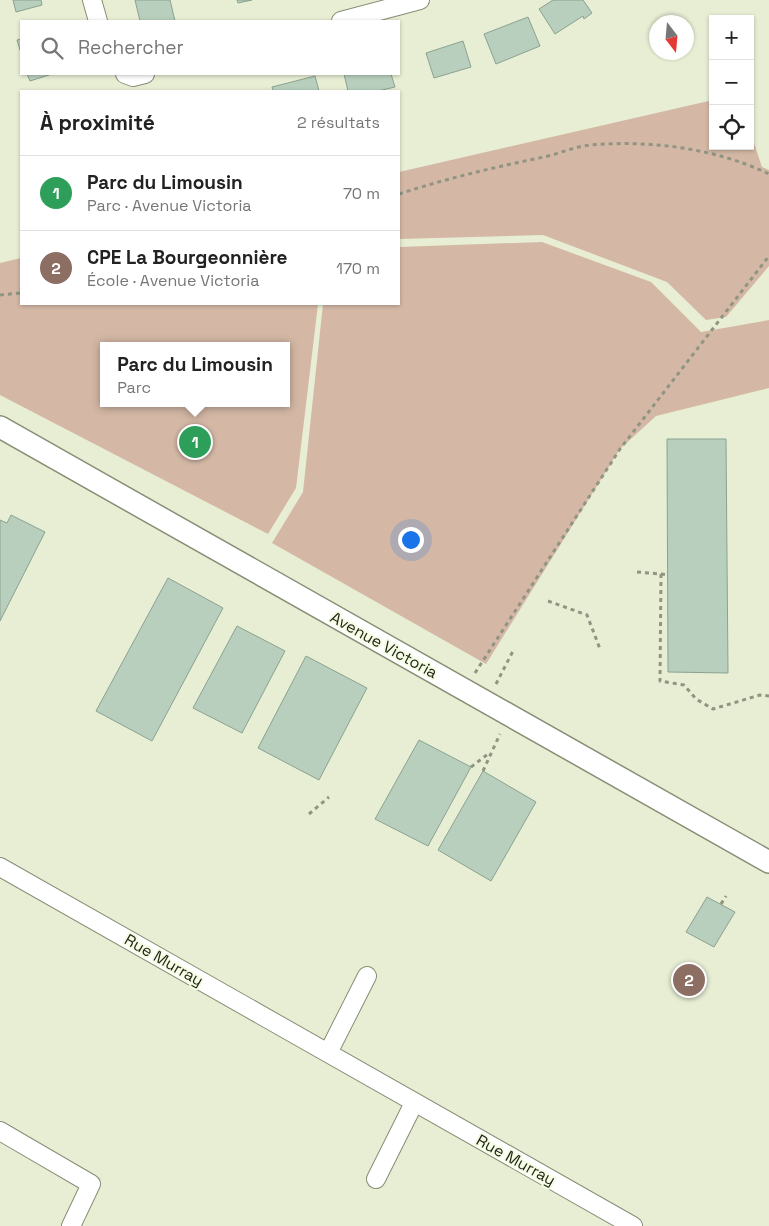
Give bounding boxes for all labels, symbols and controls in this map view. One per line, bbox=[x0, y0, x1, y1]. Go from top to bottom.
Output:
north arrow bbox=[649, 15, 694, 60]
map controls bbox=[709, 15, 754, 150]
button: + bbox=[709, 15, 754, 60]
search box bbox=[20, 20, 400, 75]
icon: search bbox=[38, 34, 66, 62]
text: Rechercher bbox=[78, 35, 184, 60]
button: − bbox=[709, 60, 754, 105]
button: locate bbox=[709, 105, 754, 150]
text: À proximité bbox=[40, 109, 155, 136]
text: 2 résultats bbox=[297, 112, 380, 133]
text: Parc du Limousin bbox=[87, 170, 243, 195]
text: 1 bbox=[52, 183, 60, 204]
text: 70 m bbox=[343, 183, 380, 204]
text: Parc · Avenue Victoria bbox=[87, 195, 252, 216]
text: CPE La Bourgeonnière bbox=[87, 245, 288, 270]
text: 2 bbox=[51, 258, 61, 279]
text: 170 m bbox=[336, 258, 380, 279]
text: École · Avenue Victoria bbox=[87, 270, 259, 291]
popup bbox=[100, 342, 290, 407]
text: Parc du Limousin bbox=[117, 352, 273, 377]
text: Parc bbox=[117, 377, 151, 398]
pin: 1 bbox=[179, 423, 211, 461]
your location bbox=[398, 527, 424, 553]
street label: Avenue Victoria bbox=[327, 607, 441, 683]
street label: Rue Murray bbox=[121, 929, 207, 991]
pin: 2 bbox=[673, 961, 705, 999]
street label: Rue Murray bbox=[473, 1130, 559, 1190]

